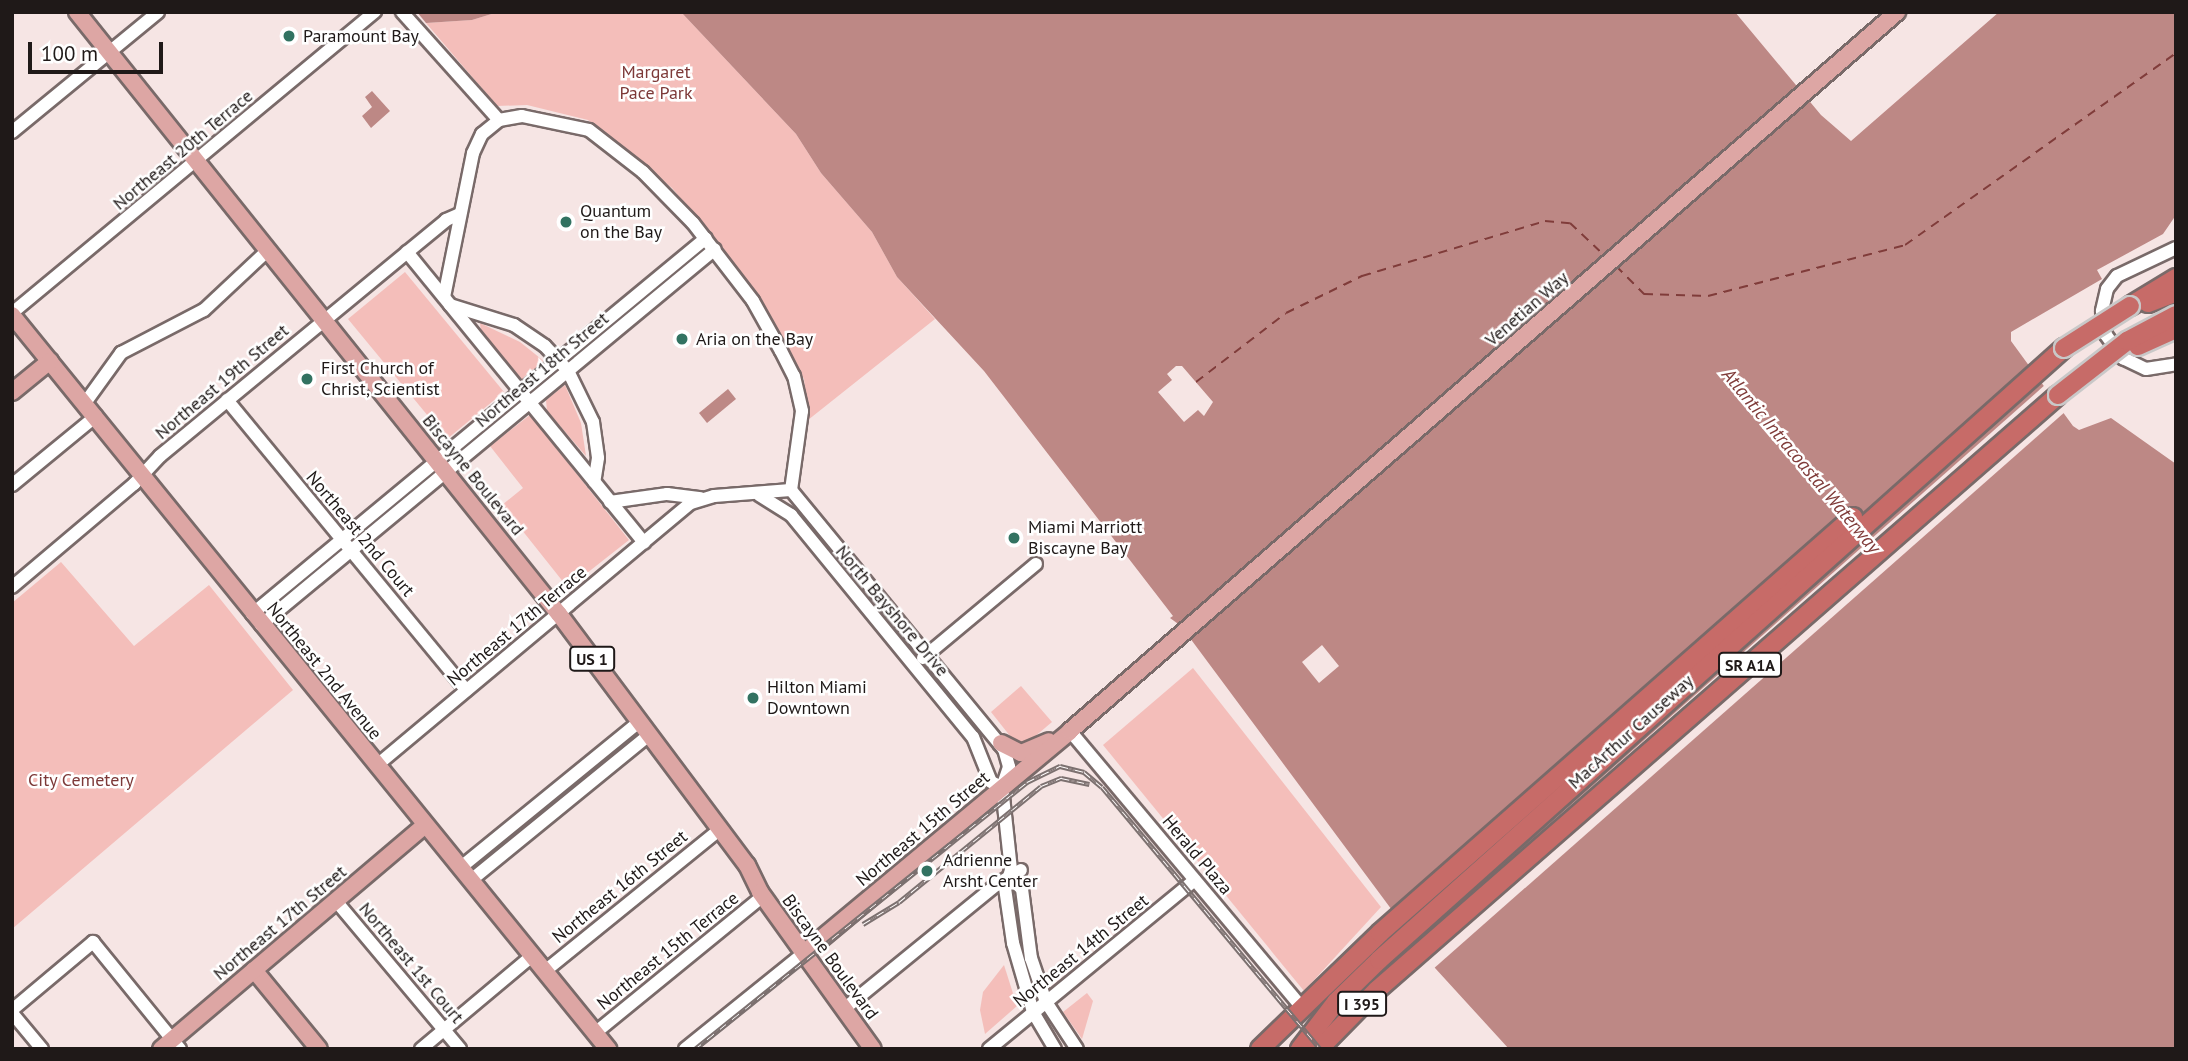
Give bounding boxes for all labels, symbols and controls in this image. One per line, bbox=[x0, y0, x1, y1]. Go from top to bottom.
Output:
place label: Paramount Bay bbox=[303, 25, 419, 47]
scale bar bbox=[32, 28, 166, 72]
marker: Paramount Bay bbox=[281, 28, 297, 44]
text: 100 m bbox=[41, 40, 98, 67]
park label: Margaret Pace Park bbox=[619, 62, 693, 104]
street label: Northeast 20th Terrace bbox=[109, 85, 257, 215]
place label: Quantum on the Bay bbox=[580, 201, 662, 244]
marker: Quantum on the Bay bbox=[558, 214, 574, 230]
street label: Venetian Way bbox=[1481, 267, 1573, 351]
street label: Northeast 18th Street bbox=[471, 308, 613, 432]
street label: Northeast 19th Street bbox=[151, 320, 293, 444]
place label: Aria on the Bay bbox=[696, 328, 813, 350]
marker: Aria on the Bay bbox=[674, 331, 690, 347]
place label: First Church of Christ, Scientist bbox=[321, 358, 441, 400]
water label: Atlantic Intracoastal Waterway bbox=[1717, 363, 1885, 559]
marker: First Church of Christ, Scientist bbox=[299, 371, 315, 387]
street label: Biscayne Boulevard bbox=[418, 410, 528, 540]
street label: Northeast 2nd Court bbox=[301, 467, 419, 601]
place label: Miami Marriott Biscayne Bay bbox=[1028, 517, 1142, 560]
marker: Miami Marriott Biscayne Bay bbox=[1006, 530, 1022, 546]
street label: North Bayshore Drive bbox=[831, 541, 953, 681]
street label: Northeast 17th Terrace bbox=[443, 561, 591, 691]
street label: Northeast 2nd Avenue bbox=[262, 598, 386, 744]
road number: US 1 bbox=[568, 646, 616, 672]
road number: SR A1A bbox=[1717, 652, 1783, 678]
street label: MacArthur Causeway bbox=[1564, 670, 1698, 794]
place label: Hilton Miami Downtown bbox=[767, 677, 867, 720]
marker: Hilton Miami Downtown bbox=[745, 690, 761, 706]
street label: Northeast 15th Street bbox=[852, 767, 994, 891]
park label: City Cemetery bbox=[28, 769, 134, 791]
street label: Herald Plaza bbox=[1157, 811, 1237, 899]
street label: Northeast 16th Street bbox=[548, 826, 692, 948]
place label: Adrienne Arsht Center bbox=[943, 850, 1038, 892]
street label: Northeast 17th Street bbox=[209, 861, 351, 985]
marker: Adrienne Arsht Center bbox=[917, 861, 937, 881]
street label: Northeast 15th Terrace bbox=[593, 887, 743, 1015]
street label: Biscayne Boulevard bbox=[777, 890, 883, 1024]
street label: Northeast 14th Street bbox=[1009, 890, 1153, 1012]
street label: Northeast 1st Court bbox=[354, 898, 468, 1028]
road number: I 395 bbox=[1336, 992, 1388, 1016]

